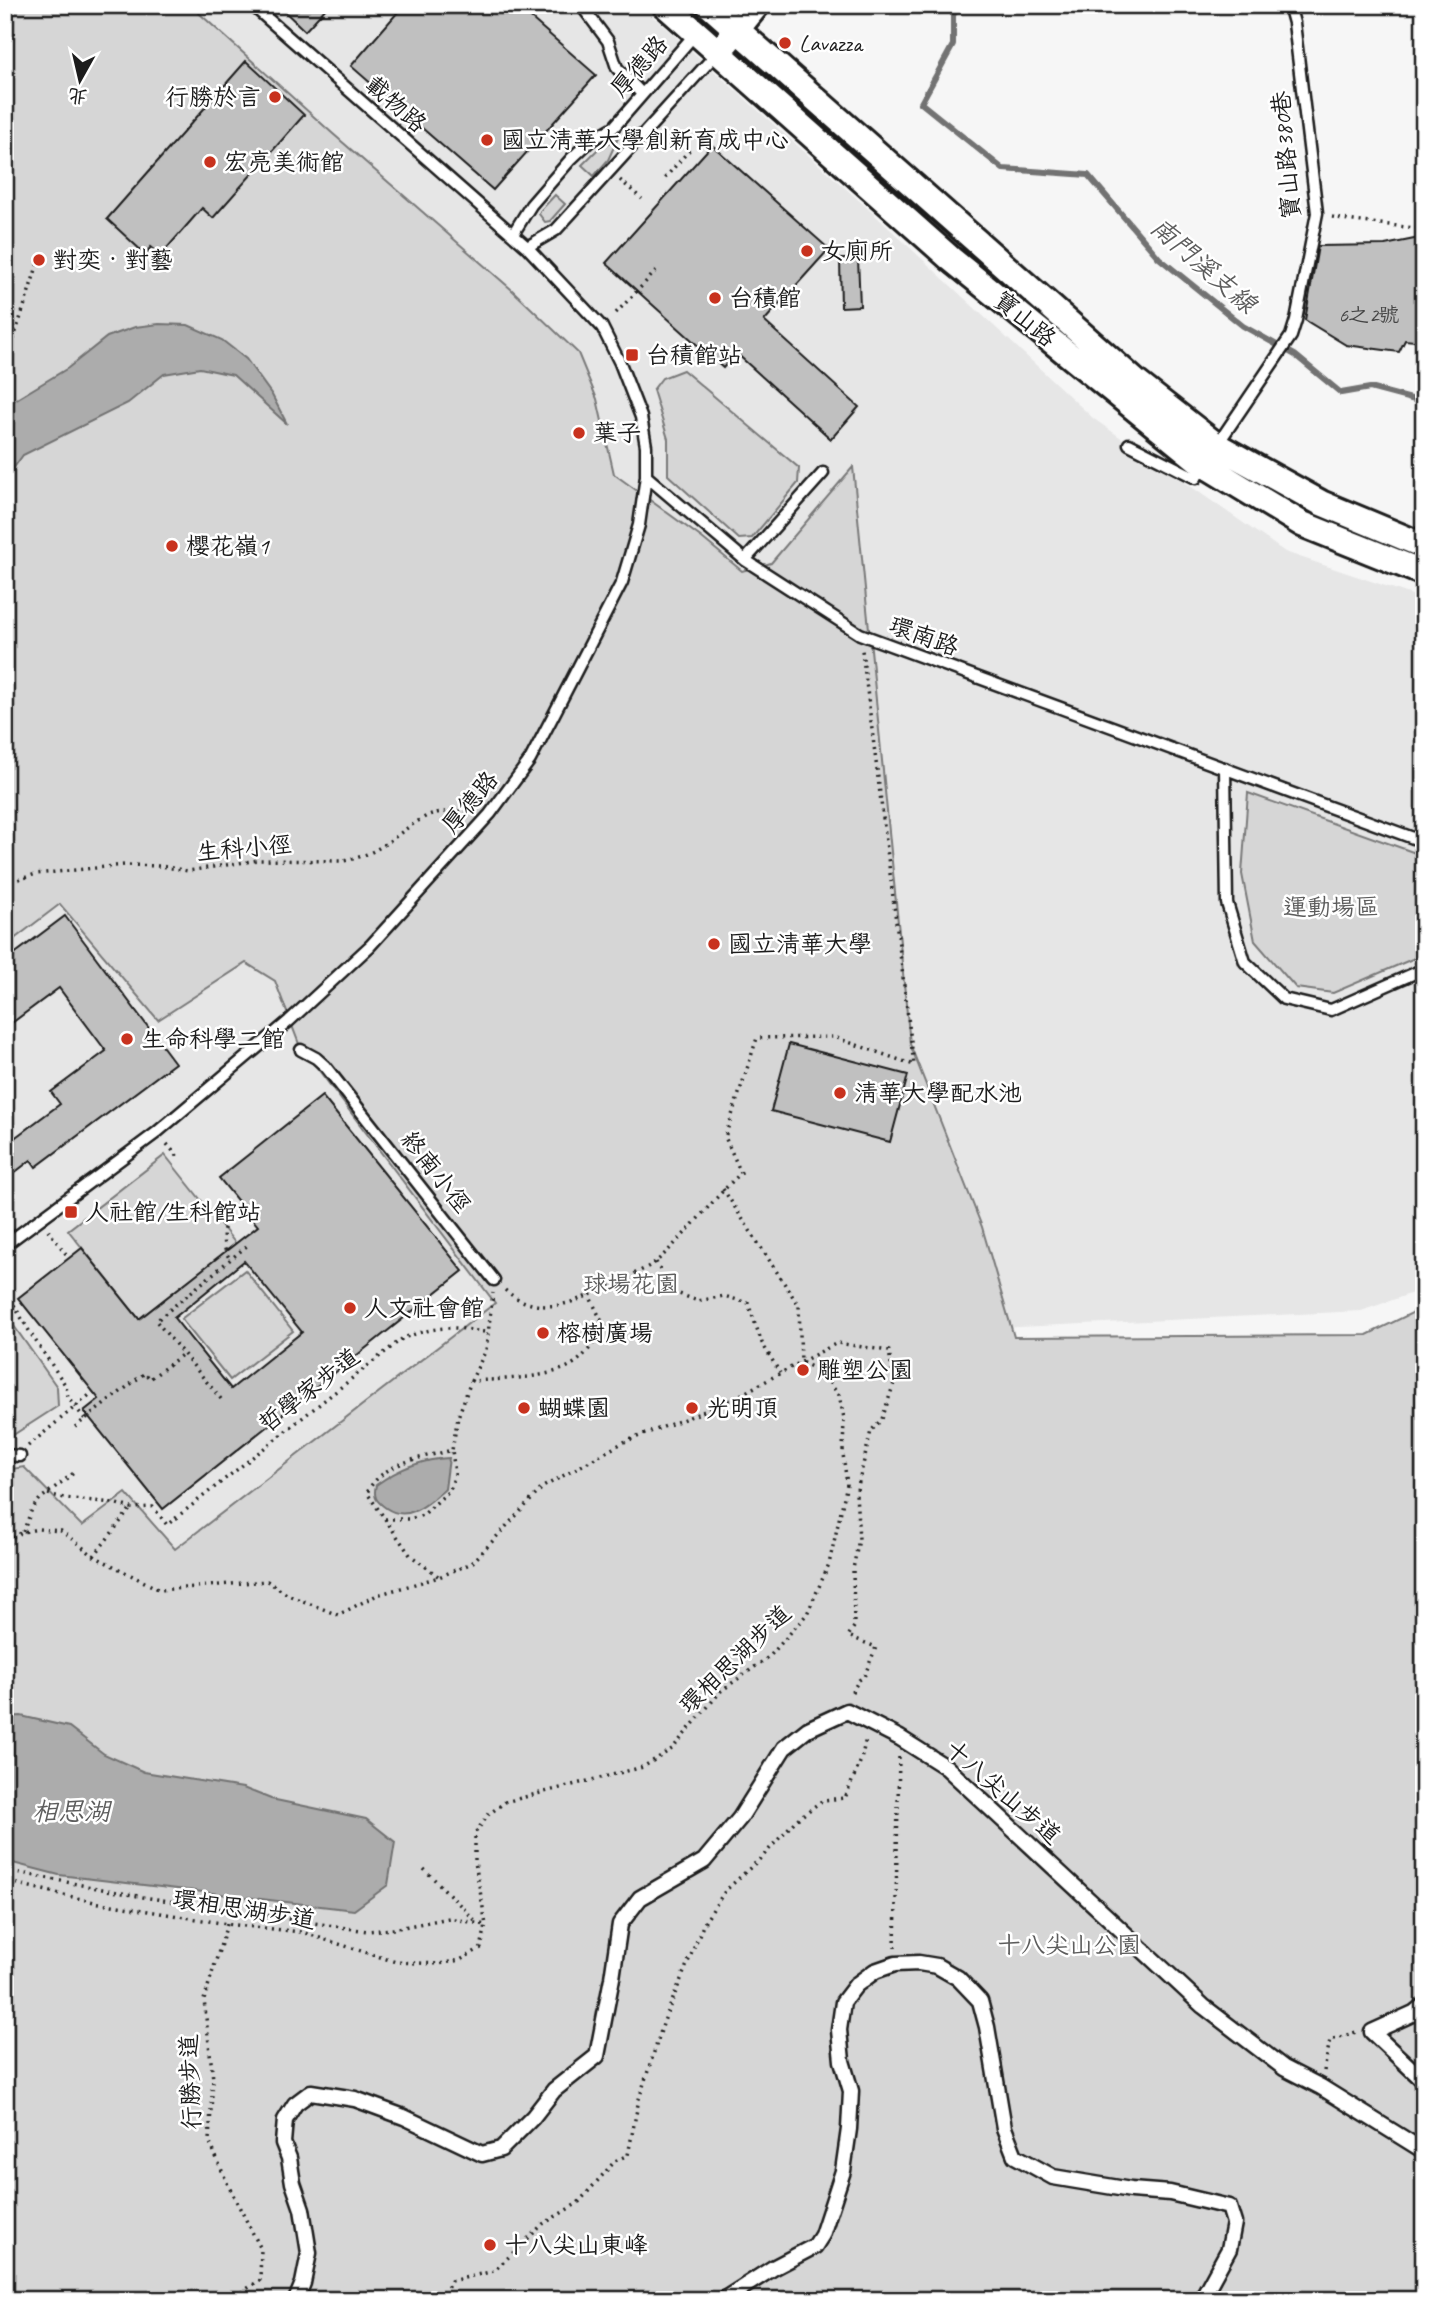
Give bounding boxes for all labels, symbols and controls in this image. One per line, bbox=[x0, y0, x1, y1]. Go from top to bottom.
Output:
place label: Lavazza bbox=[799, 28, 864, 58]
street label: 厚德路 bbox=[604, 29, 674, 103]
marker: Lavazza bbox=[777, 35, 793, 51]
north arrow bbox=[46, 46, 116, 116]
street label: 載物路 bbox=[359, 69, 433, 139]
place label: 行勝於言 bbox=[165, 82, 261, 112]
text: 北 bbox=[67, 83, 89, 109]
marker: 行勝於言 bbox=[267, 89, 283, 105]
street label: 寶山路380巷 bbox=[1265, 90, 1307, 220]
place label: 國立清華大學創新育成中心 bbox=[501, 125, 789, 155]
marker: 國立清華大學創新育成中心 bbox=[479, 132, 495, 148]
place label: 宏亮美術館 bbox=[224, 147, 344, 177]
marker: 宏亮美術館 bbox=[202, 154, 218, 170]
water label: 南門溪支線 bbox=[1144, 210, 1265, 322]
place label: 女廁所 bbox=[821, 236, 893, 266]
marker: 女廁所 bbox=[799, 243, 815, 259]
place label: 對奕‧對藝 bbox=[53, 245, 173, 275]
marker: 對奕‧對藝 bbox=[31, 252, 47, 268]
place label: 台積館 bbox=[729, 283, 801, 313]
street label: 寶山路 bbox=[988, 285, 1062, 353]
marker: 台積館 bbox=[707, 290, 723, 306]
house number: 6之2號 bbox=[1339, 302, 1399, 328]
place label: 台積館站 bbox=[646, 340, 742, 370]
marker: 台積館站 bbox=[624, 347, 640, 363]
place label: 葉子 bbox=[593, 418, 641, 448]
marker: 葉子 bbox=[571, 425, 587, 441]
place label: 櫻花嶺1 bbox=[186, 531, 270, 561]
marker: 櫻花嶺1 bbox=[164, 538, 180, 554]
street label: 環南路 bbox=[885, 610, 963, 662]
street label: 厚德路 bbox=[435, 765, 505, 839]
street label: 生科小徑 bbox=[195, 829, 293, 867]
park label: 運動場區 bbox=[1283, 892, 1379, 922]
place label: 國立清華大學 bbox=[728, 929, 872, 959]
marker: 國立清華大學 bbox=[706, 936, 722, 952]
place label: 生命科學二館 bbox=[141, 1024, 285, 1054]
marker: 生命科學二館 bbox=[119, 1031, 135, 1047]
place label: 清華大學配水池 bbox=[854, 1078, 1022, 1108]
marker: 清華大學配水池 bbox=[832, 1085, 848, 1101]
street label: 終南小徑 bbox=[395, 1125, 477, 1219]
place label: 人社館/生科館站 bbox=[85, 1197, 261, 1227]
marker: 人社館/生科館站 bbox=[63, 1204, 79, 1220]
park label: 球場花園 bbox=[583, 1269, 679, 1299]
place label: 人文社會館 bbox=[364, 1293, 484, 1323]
marker: 人文社會館 bbox=[342, 1300, 358, 1316]
place label: 榕樹廣場 bbox=[557, 1318, 653, 1348]
marker: 榕樹廣場 bbox=[535, 1325, 551, 1341]
street label: 哲學家步道 bbox=[252, 1341, 366, 1439]
place label: 雕塑公園 bbox=[817, 1355, 913, 1385]
marker: 雕塑公園 bbox=[795, 1362, 811, 1378]
place label: 蝴蝶園 bbox=[538, 1393, 610, 1423]
place label: 光明頂 bbox=[706, 1393, 778, 1423]
marker: 蝴蝶園 bbox=[516, 1400, 532, 1416]
marker: 光明頂 bbox=[684, 1400, 700, 1416]
street label: 環相思湖步道 bbox=[673, 1598, 797, 1720]
street label: 十八尖山步道 bbox=[939, 1733, 1067, 1851]
water label: 相思湖 bbox=[32, 1795, 113, 1828]
street label: 環相思湖步道 bbox=[171, 1883, 317, 1935]
park label: 十八尖山公園 bbox=[997, 1930, 1141, 1960]
street label: 行勝步道 bbox=[173, 2034, 207, 2130]
place label: 十八尖山東峰 bbox=[504, 2230, 648, 2260]
marker: 十八尖山東峰 bbox=[482, 2237, 498, 2253]

